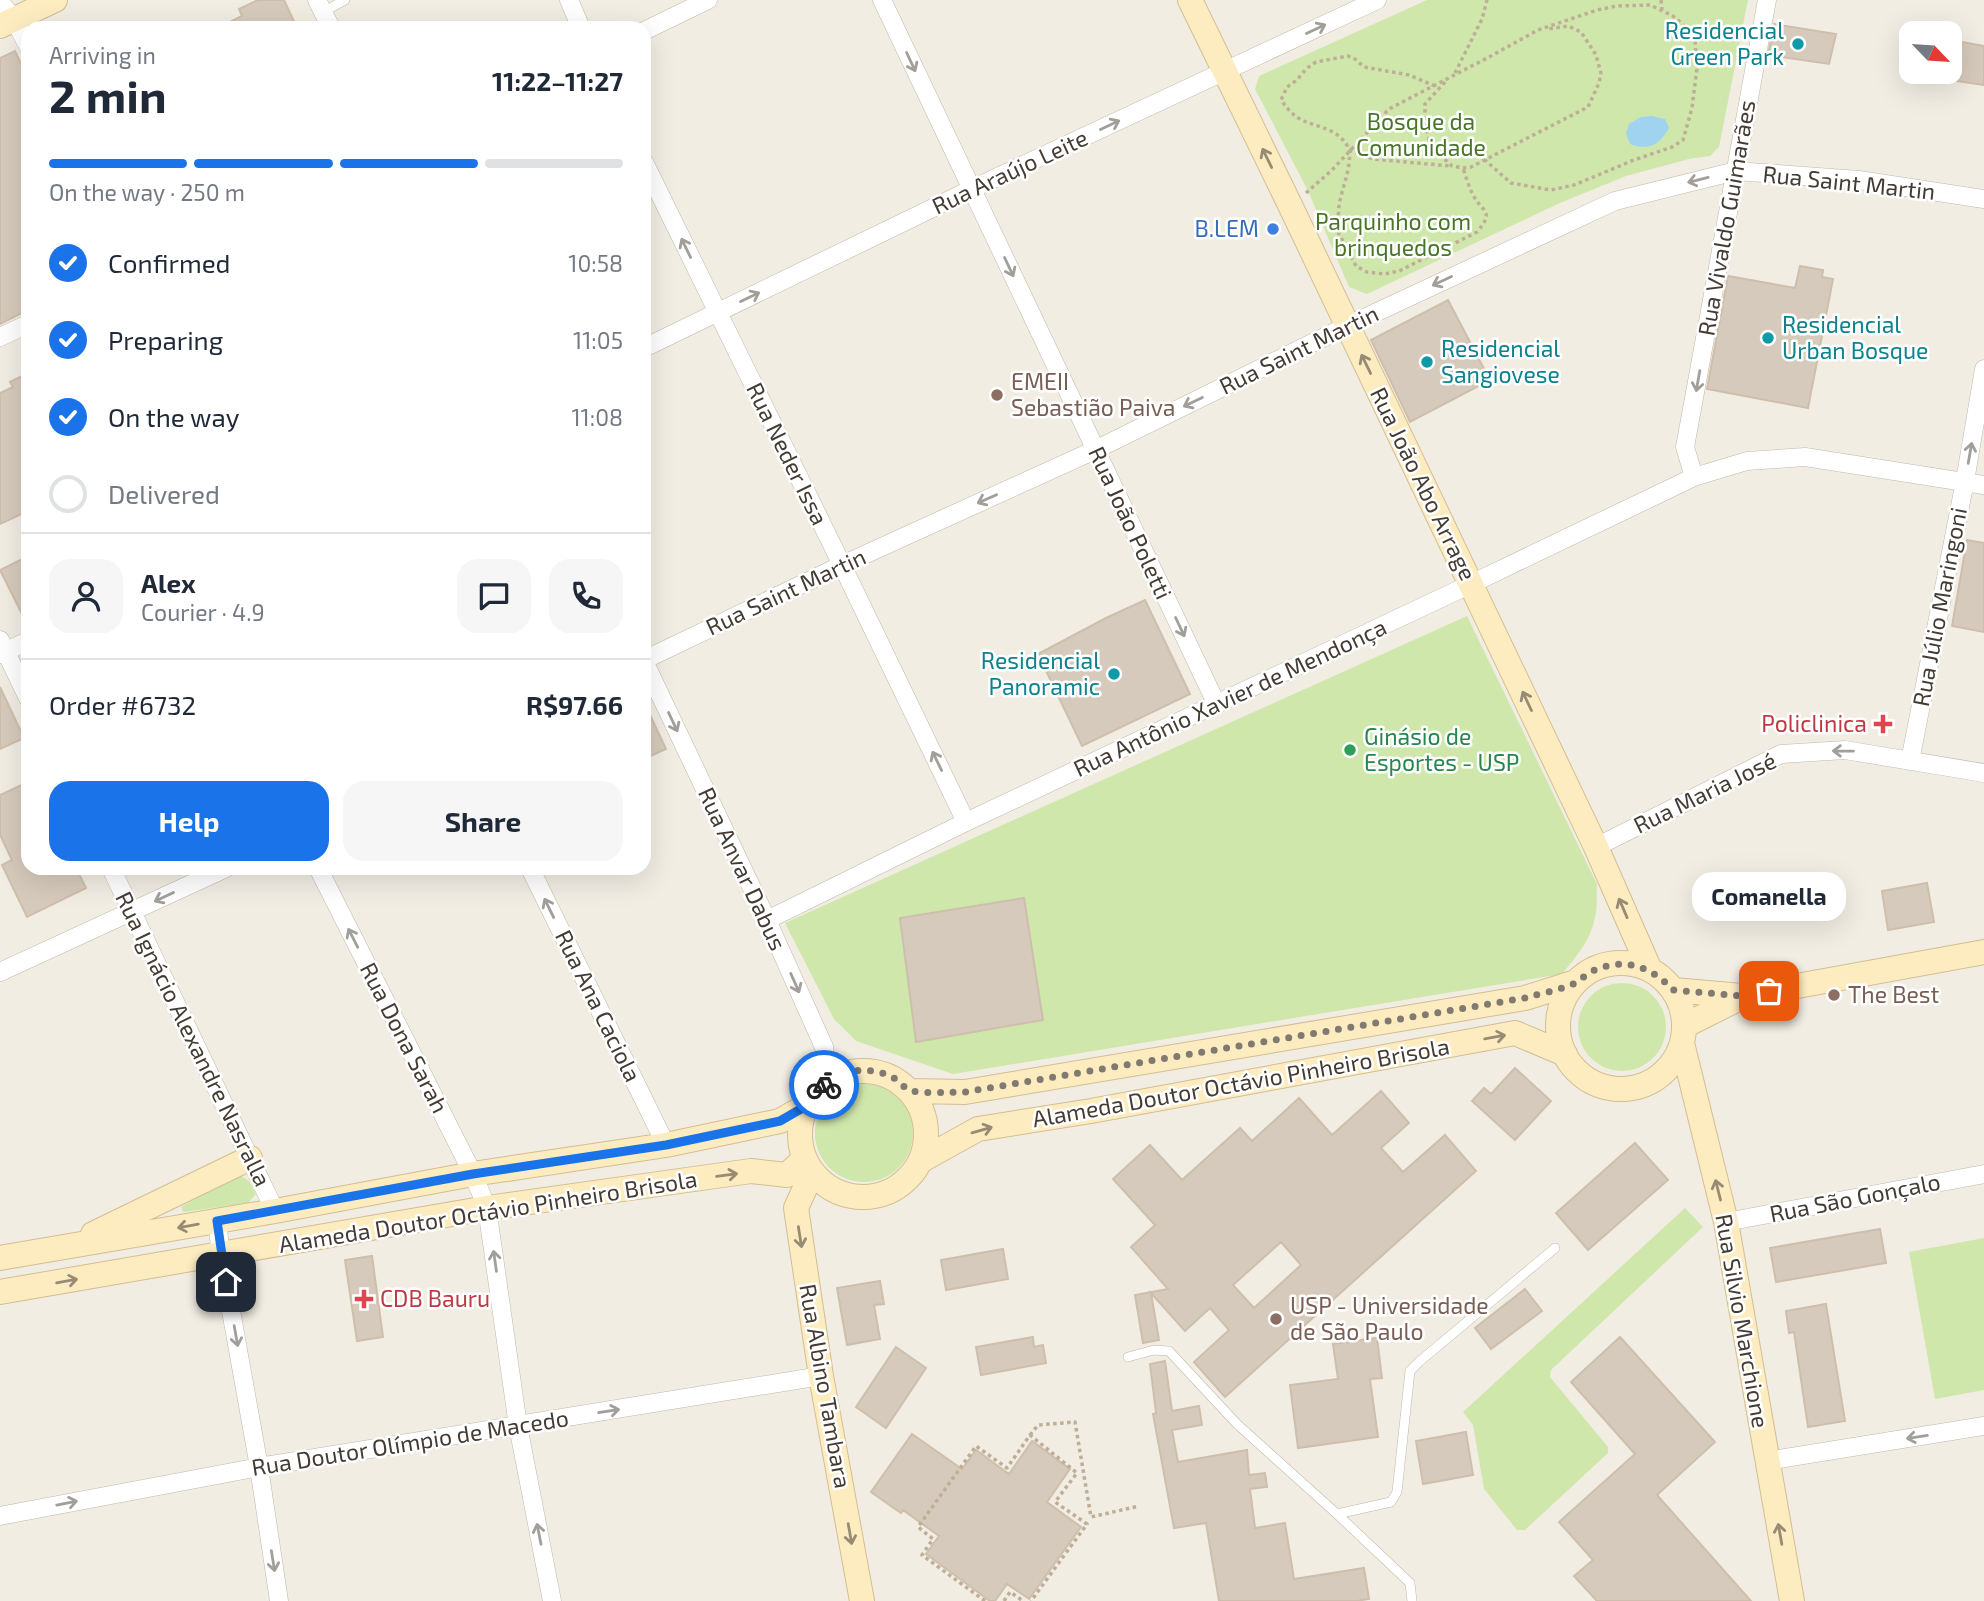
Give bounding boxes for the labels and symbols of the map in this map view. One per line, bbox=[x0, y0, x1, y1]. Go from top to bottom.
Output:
place label: Residencial Green Park bbox=[1665, 16, 1784, 70]
north arrow bbox=[1899, 21, 1962, 84]
one-way arrow bbox=[1305, 22, 1326, 35]
marker: Residencial Green Park bbox=[1790, 36, 1806, 52]
one-way arrow bbox=[905, 51, 918, 72]
street label: Rua Vivaldo Guimarães bbox=[1691, 98, 1761, 338]
park label: Bosque da Comunidade bbox=[1356, 107, 1486, 161]
one-way arrow bbox=[1099, 118, 1120, 131]
street label: Rua Araújo Leite bbox=[927, 123, 1092, 219]
one-way arrow bbox=[1260, 148, 1274, 169]
street label: Rua Saint Martin bbox=[1761, 159, 1937, 205]
one-way arrow bbox=[1687, 174, 1710, 187]
park label: Parquinho com brinquedos bbox=[1315, 207, 1471, 261]
place label: B.LEM bbox=[1195, 214, 1259, 242]
marker: B.LEM bbox=[1265, 221, 1281, 237]
one-way arrow bbox=[679, 238, 692, 260]
one-way arrow bbox=[1002, 256, 1016, 277]
one-way arrow bbox=[1432, 275, 1453, 289]
one-way arrow bbox=[739, 290, 760, 304]
street label: Rua Saint Martin bbox=[1214, 299, 1383, 400]
place label: Residencial Urban Bosque bbox=[1782, 310, 1928, 364]
marker: Residencial Urban Bosque bbox=[1760, 330, 1776, 346]
place label: Residencial Sangiovese bbox=[1441, 334, 1560, 388]
one-way arrow bbox=[1358, 353, 1371, 374]
marker: Residencial Sangiovese bbox=[1419, 354, 1435, 370]
place label: EMEII Sebastião Paiva bbox=[1011, 367, 1175, 421]
one-way arrow bbox=[1690, 369, 1704, 391]
street label: Rua Neder Issa bbox=[741, 378, 834, 529]
street label: Rua João Abo Arrage bbox=[1365, 382, 1483, 585]
marker: EMEII Sebastião Paiva bbox=[989, 387, 1005, 403]
one-way arrow bbox=[1183, 395, 1204, 409]
street label: Rua João Poletti bbox=[1083, 442, 1179, 603]
one-way arrow bbox=[1964, 442, 1977, 465]
one-way arrow bbox=[977, 493, 999, 506]
street label: Rua Júlio Maringoni bbox=[1906, 505, 1972, 709]
street label: Rua Saint Martin bbox=[701, 542, 870, 640]
street label: Rua Antônio Xavier de Mendonça bbox=[1069, 612, 1391, 783]
one-way arrow bbox=[1174, 616, 1187, 638]
place label: Residencial Panoramic bbox=[981, 646, 1100, 700]
marker: Residencial Panoramic bbox=[1106, 666, 1122, 682]
one-way arrow bbox=[1520, 691, 1533, 712]
place label: Policlinica bbox=[1761, 709, 1867, 737]
one-way arrow bbox=[667, 711, 680, 732]
marker: Policlinica bbox=[1873, 714, 1893, 734]
place label: Ginásio de Esportes - USP bbox=[1364, 722, 1519, 776]
marker: Ginásio de Esportes - USP bbox=[1342, 742, 1358, 758]
one-way arrow bbox=[1832, 744, 1855, 758]
street label: Rua Maria José bbox=[1629, 746, 1780, 839]
one-way arrow bbox=[929, 751, 943, 772]
street label: Rua Anvar Dabus bbox=[693, 783, 793, 955]
callout: Comanella bbox=[1692, 872, 1846, 921]
street label: Rua Ignácio Alexandre Nasralla bbox=[110, 887, 278, 1190]
one-way arrow bbox=[154, 891, 175, 905]
one-way arrow bbox=[1616, 897, 1629, 919]
one-way arrow bbox=[542, 898, 555, 919]
street label: Rua Ana Caciola bbox=[550, 925, 648, 1086]
one-way arrow bbox=[346, 928, 360, 949]
street label: Rua Dona Sarah bbox=[355, 958, 455, 1118]
pin bbox=[1739, 961, 1799, 1021]
one-way arrow bbox=[789, 971, 802, 993]
place label: The Best bbox=[1848, 980, 1940, 1008]
marker: The Best bbox=[1826, 987, 1842, 1003]
one-way arrow bbox=[1483, 1030, 1506, 1043]
street label: Alameda Doutor Octávio Pinheiro Brisola bbox=[1030, 1032, 1452, 1133]
courier bbox=[789, 1050, 859, 1120]
one-way arrow bbox=[971, 1122, 993, 1135]
street label: Alameda Doutor Octávio Pinheiro Brisola bbox=[277, 1164, 699, 1258]
street label: Rua São Gonçalo bbox=[1767, 1167, 1943, 1228]
one-way arrow bbox=[715, 1168, 738, 1181]
one-way arrow bbox=[1711, 1179, 1724, 1201]
street label: Rua Silvio Marchione bbox=[1710, 1212, 1776, 1430]
one-way arrow bbox=[177, 1220, 199, 1233]
one-way arrow bbox=[794, 1225, 807, 1248]
one-way arrow bbox=[488, 1250, 501, 1273]
pin bbox=[196, 1252, 256, 1312]
one-way arrow bbox=[55, 1274, 78, 1287]
street label: Rua Albino Tambara bbox=[794, 1281, 858, 1490]
place label: CDB Bauru bbox=[380, 1284, 490, 1312]
marker: CDB Bauru bbox=[354, 1289, 374, 1309]
place label: USP - Universidade de São Paulo bbox=[1290, 1291, 1489, 1345]
marker: USP - Universidade de São Paulo bbox=[1268, 1311, 1284, 1327]
one-way arrow bbox=[230, 1324, 243, 1347]
street label: Rua Doutor Olímpio de Macedo bbox=[249, 1403, 570, 1481]
one-way arrow bbox=[597, 1404, 620, 1417]
one-way arrow bbox=[1906, 1431, 1929, 1444]
one-way arrow bbox=[55, 1496, 78, 1510]
one-way arrow bbox=[844, 1522, 857, 1545]
one-way arrow bbox=[532, 1523, 545, 1546]
one-way arrow bbox=[1773, 1523, 1787, 1546]
one-way arrow bbox=[267, 1549, 280, 1572]

